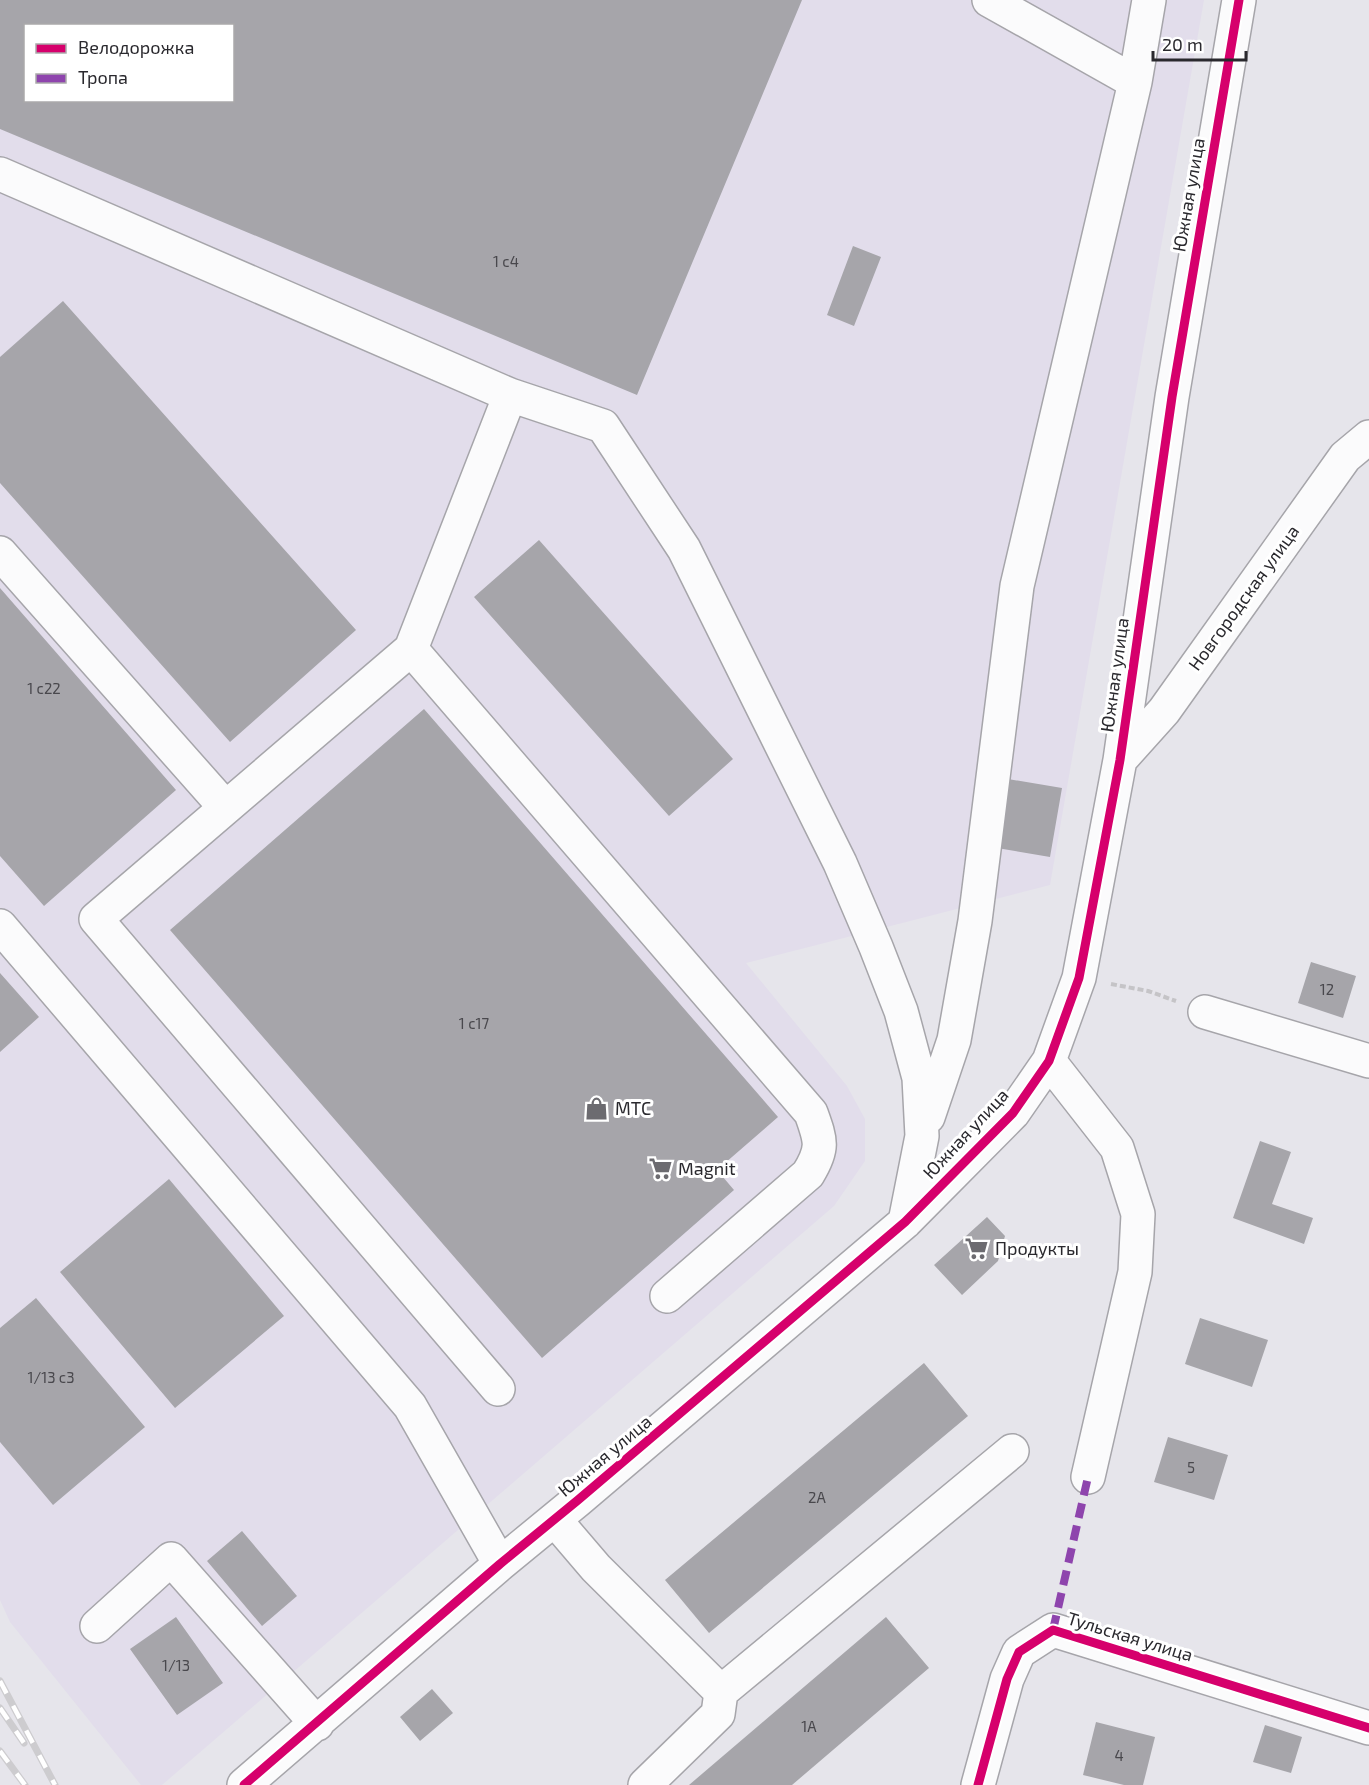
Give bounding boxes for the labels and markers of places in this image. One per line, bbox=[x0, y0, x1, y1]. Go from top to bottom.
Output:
shop icon: МТС bbox=[584, 1096, 610, 1122]
place label: МТС bbox=[615, 1097, 651, 1119]
supermarket icon: Magnit bbox=[647, 1156, 673, 1182]
place label: Magnit bbox=[678, 1157, 736, 1179]
supermarket icon: Продукты bbox=[964, 1236, 990, 1262]
place label: Продукты bbox=[995, 1237, 1079, 1259]

